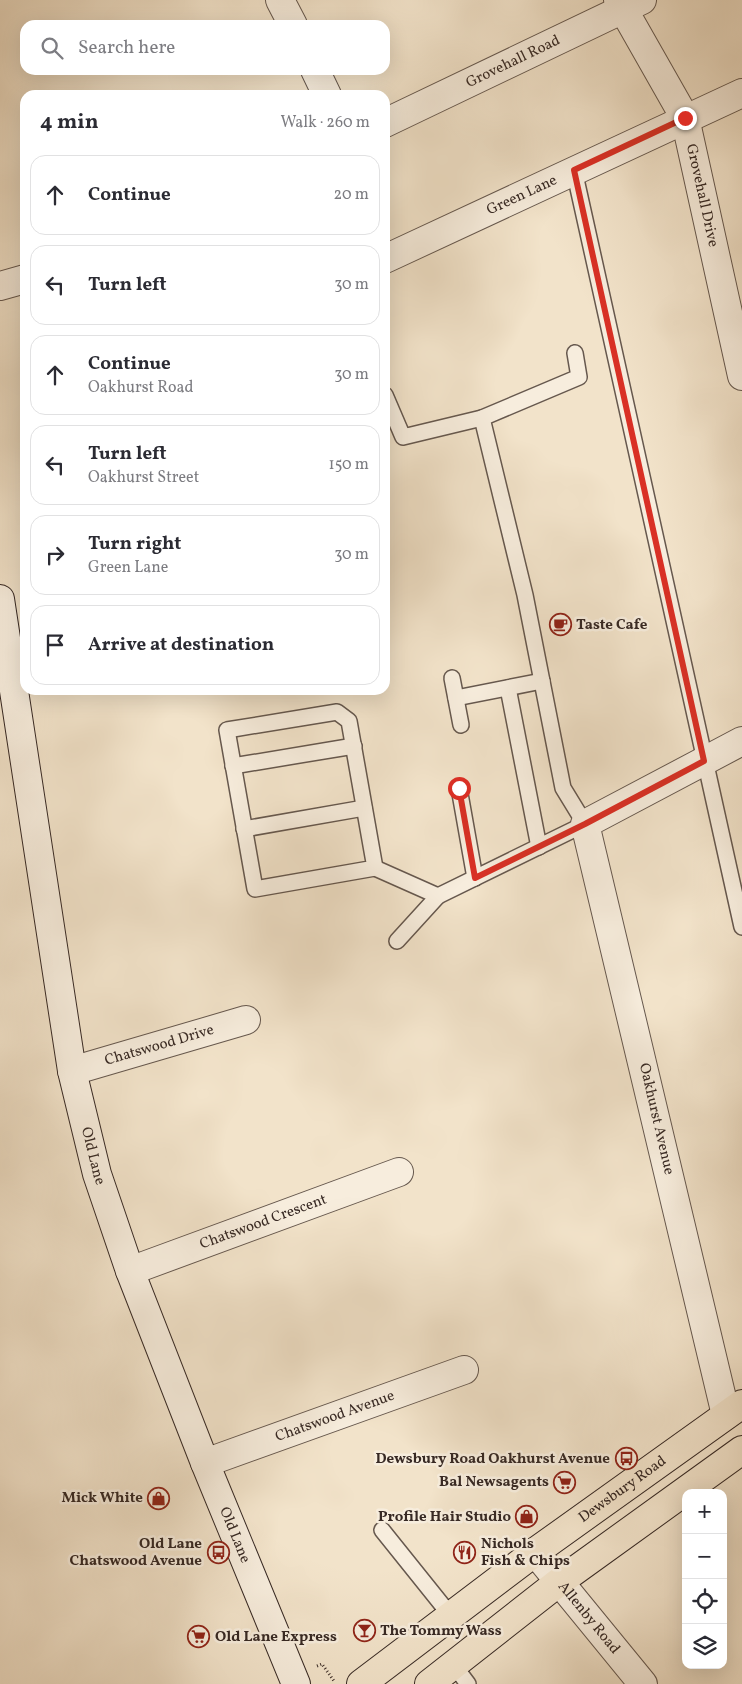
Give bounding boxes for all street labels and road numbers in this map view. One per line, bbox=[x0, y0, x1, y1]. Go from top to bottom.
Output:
street label: Grovehall Road bbox=[462, 30, 564, 93]
street label: Grovehall Drive bbox=[681, 142, 724, 249]
street label: Green Lane bbox=[483, 170, 561, 221]
street label: Chatswood Drive bbox=[102, 1019, 216, 1071]
street label: Oakhurst Avenue bbox=[633, 1061, 679, 1177]
street label: Old Lane bbox=[75, 1125, 110, 1188]
street label: Chatswood Crescent bbox=[197, 1189, 330, 1255]
street label: Chatswood Avenue bbox=[272, 1385, 397, 1447]
street label: Dewsbury Road bbox=[574, 1451, 671, 1528]
street label: Old Lane bbox=[214, 1504, 256, 1566]
street label: Allenby Road bbox=[553, 1577, 625, 1659]

